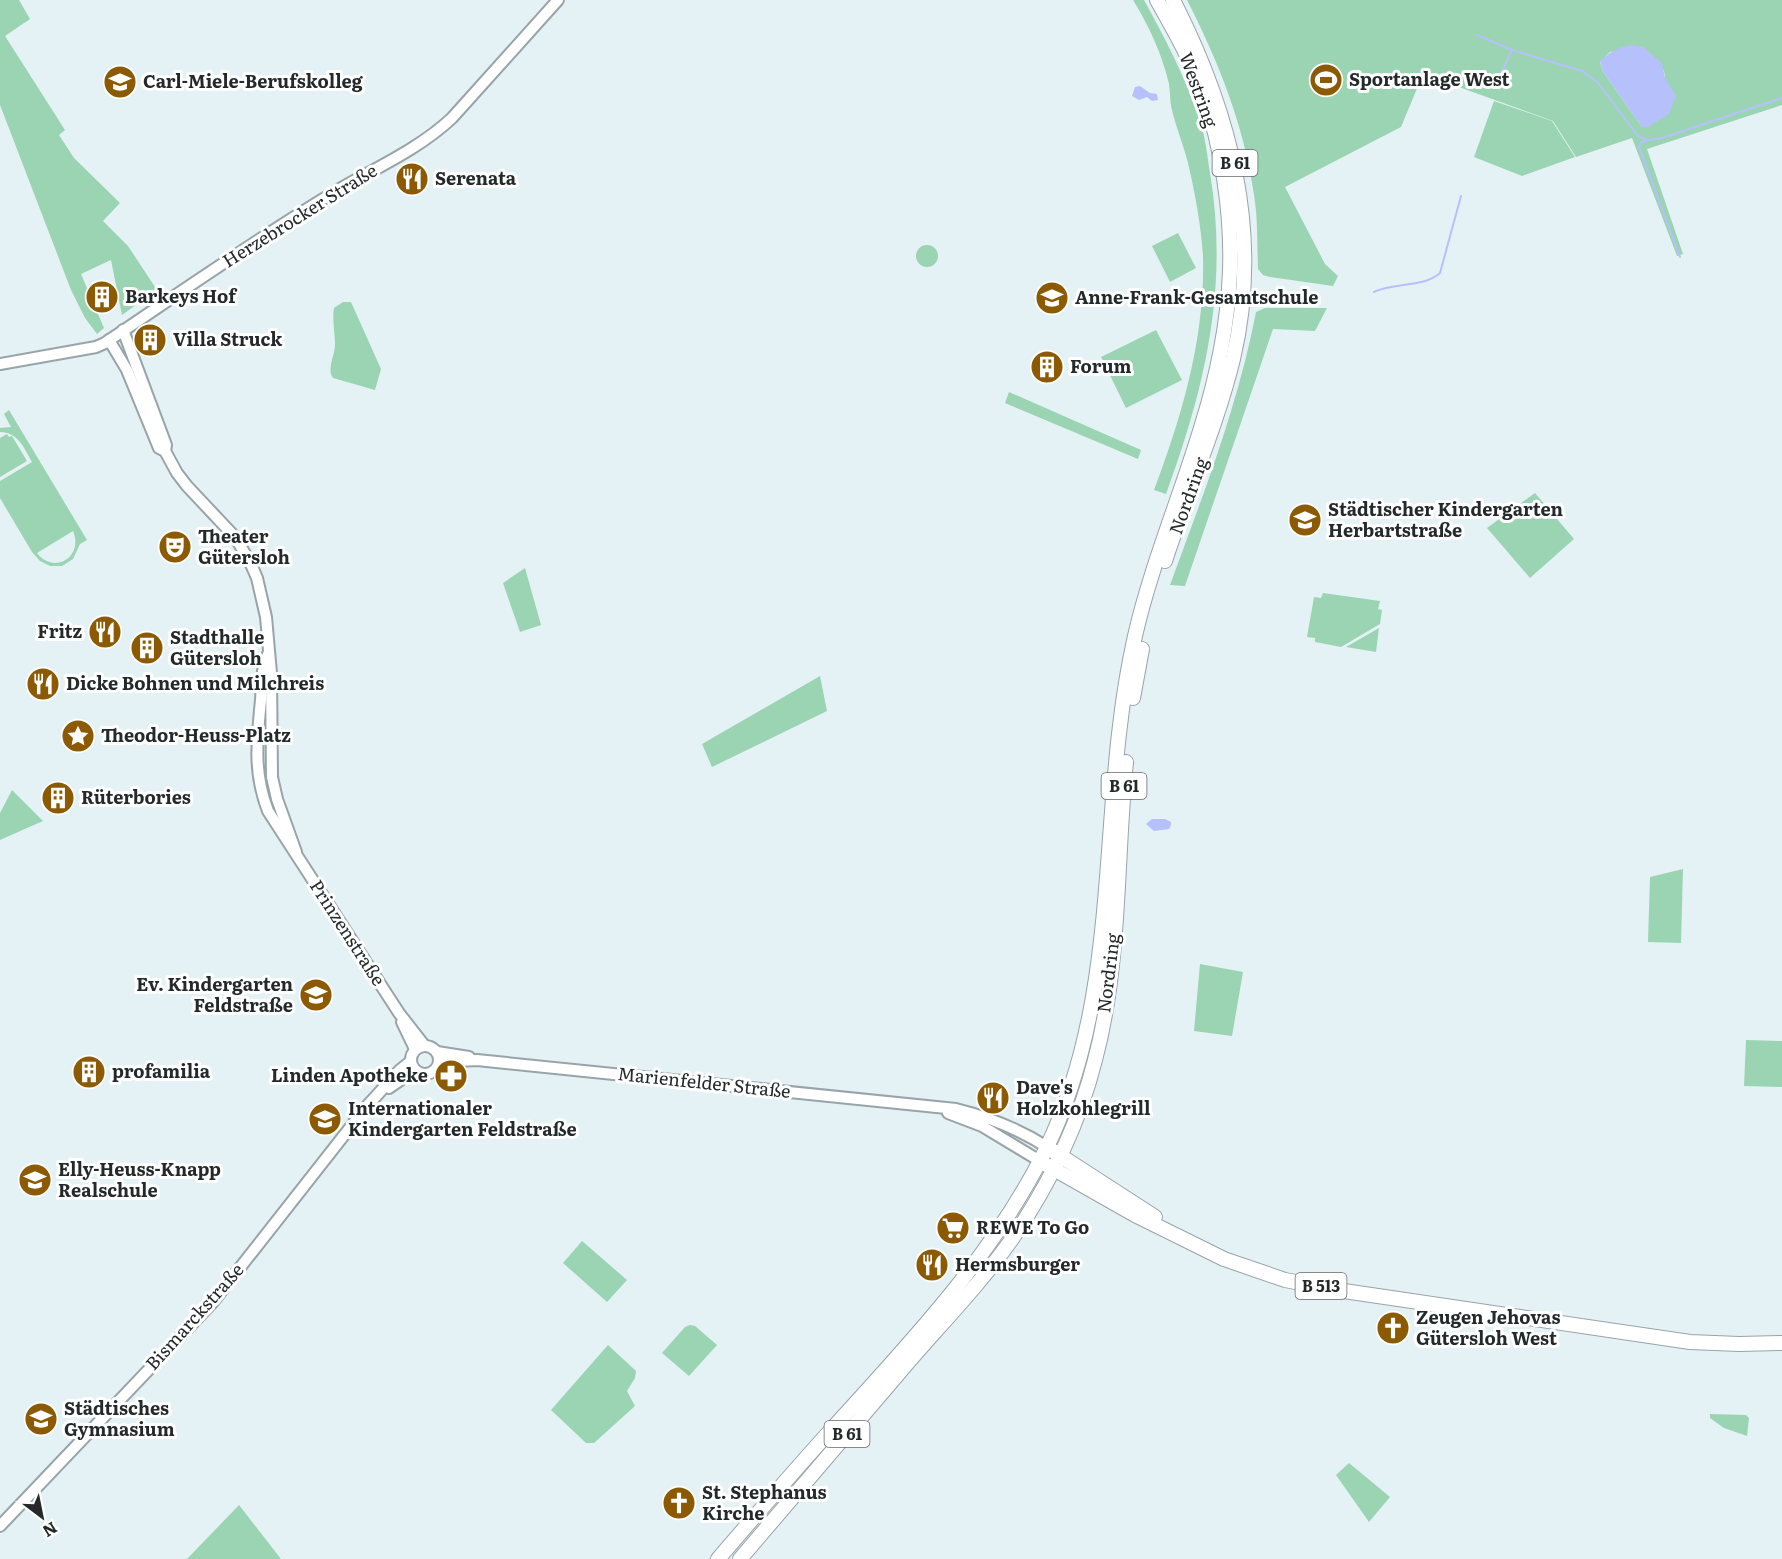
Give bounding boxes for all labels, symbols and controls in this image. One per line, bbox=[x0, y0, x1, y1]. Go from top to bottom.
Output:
street label: Westring bbox=[1173, 48, 1226, 132]
sports icon: Sportanlage West bbox=[1308, 62, 1344, 98]
school or university icon: Carl-Miele-Berufskolleg bbox=[102, 64, 138, 100]
place label: Sportanlage West bbox=[1349, 65, 1510, 92]
place label: Carl-Miele-Berufskolleg bbox=[143, 67, 364, 94]
road number: B 61 bbox=[1212, 150, 1258, 176]
street label: Herzebrocker Straße bbox=[217, 156, 382, 273]
restaurant icon: Serenata bbox=[394, 161, 430, 197]
place label: Serenata bbox=[435, 164, 517, 191]
building icon: Barkeys Hof bbox=[84, 279, 120, 315]
school or university icon: Anne-Frank-Gesamtschule bbox=[1034, 280, 1070, 316]
place label: Barkeys Hof bbox=[125, 282, 238, 309]
place label: Anne-Frank-Gesamtschule bbox=[1075, 283, 1319, 310]
building icon: Villa Struck bbox=[132, 322, 168, 358]
place label: Villa Struck bbox=[173, 325, 283, 352]
building icon: Forum bbox=[1029, 349, 1065, 385]
place label: Forum bbox=[1070, 352, 1132, 379]
street label: Nordring bbox=[1161, 452, 1214, 538]
place label: Städtischer Kindergarten Herbartstraße bbox=[1328, 495, 1564, 543]
school or university icon: Städtischer Kindergarten Herbartstraße bbox=[1287, 502, 1323, 538]
place label: Theater Gütersloh bbox=[198, 522, 290, 570]
theatre icon: Theater Gütersloh bbox=[157, 529, 193, 565]
restaurant icon: Fritz bbox=[87, 614, 123, 650]
place label: Fritz bbox=[37, 617, 82, 644]
place label: Stadthalle Gütersloh bbox=[170, 623, 264, 671]
building icon: Stadthalle Gütersloh bbox=[129, 630, 165, 666]
restaurant icon: Dicke Bohnen und Milchreis bbox=[25, 666, 61, 702]
place label: Dicke Bohnen und Milchreis bbox=[66, 669, 324, 696]
place icon: Theodor-Heuss-Platz bbox=[60, 718, 96, 754]
place label: Theodor-Heuss-Platz bbox=[101, 721, 291, 748]
road number: B 61 bbox=[1102, 773, 1146, 799]
building icon: Rüterbories bbox=[40, 780, 76, 816]
place label: Rüterbories bbox=[81, 783, 191, 810]
street label: Prinzenstraße bbox=[304, 874, 393, 990]
street label: Nordring bbox=[1089, 930, 1126, 1014]
place label: Ev. Kindergarten Feldstraße bbox=[136, 970, 293, 1018]
school or university icon: Ev. Kindergarten Feldstraße bbox=[298, 977, 334, 1013]
building icon: profamilia bbox=[71, 1054, 107, 1090]
place label: profamilia bbox=[112, 1057, 211, 1084]
pharmacy icon: Linden Apotheke bbox=[433, 1058, 469, 1094]
street label: Marienfelder Straße bbox=[616, 1059, 792, 1104]
place label: Linden Apotheke bbox=[271, 1061, 428, 1088]
place label: Dave's Holzkohlegrill bbox=[1016, 1073, 1151, 1121]
restaurant icon: Dave's Holzkohlegrill bbox=[975, 1080, 1011, 1116]
place label: Internationaler Kindergarten Feldstraße bbox=[348, 1094, 577, 1142]
school or university icon: Internationaler Kindergarten Feldstraße bbox=[307, 1101, 343, 1137]
place label: Elly-Heuss-Knapp Realschule bbox=[58, 1155, 221, 1203]
school or university icon: Elly-Heuss-Knapp Realschule bbox=[17, 1162, 53, 1198]
supermarket icon: REWE To Go bbox=[935, 1210, 971, 1246]
place label: REWE To Go bbox=[976, 1213, 1089, 1240]
restaurant icon: Hermsburger bbox=[914, 1247, 950, 1283]
place label: Hermsburger bbox=[955, 1250, 1080, 1277]
street label: Bismarckstraße bbox=[138, 1257, 249, 1375]
road number: B 513 bbox=[1296, 1273, 1346, 1299]
place label: Zeugen Jehovas Gütersloh West bbox=[1416, 1303, 1560, 1351]
church icon: Zeugen Jehovas Gütersloh West bbox=[1375, 1310, 1411, 1346]
place label: Städtisches Gymnasium bbox=[64, 1394, 175, 1442]
school or university icon: Städtisches Gymnasium bbox=[23, 1401, 59, 1437]
road number: B 61 bbox=[824, 1421, 870, 1447]
place label: St. Stephanus Kirche bbox=[702, 1478, 827, 1526]
church icon: St. Stephanus Kirche bbox=[661, 1485, 697, 1521]
north arrow bbox=[12, 1487, 72, 1547]
text: N bbox=[38, 1517, 63, 1544]

